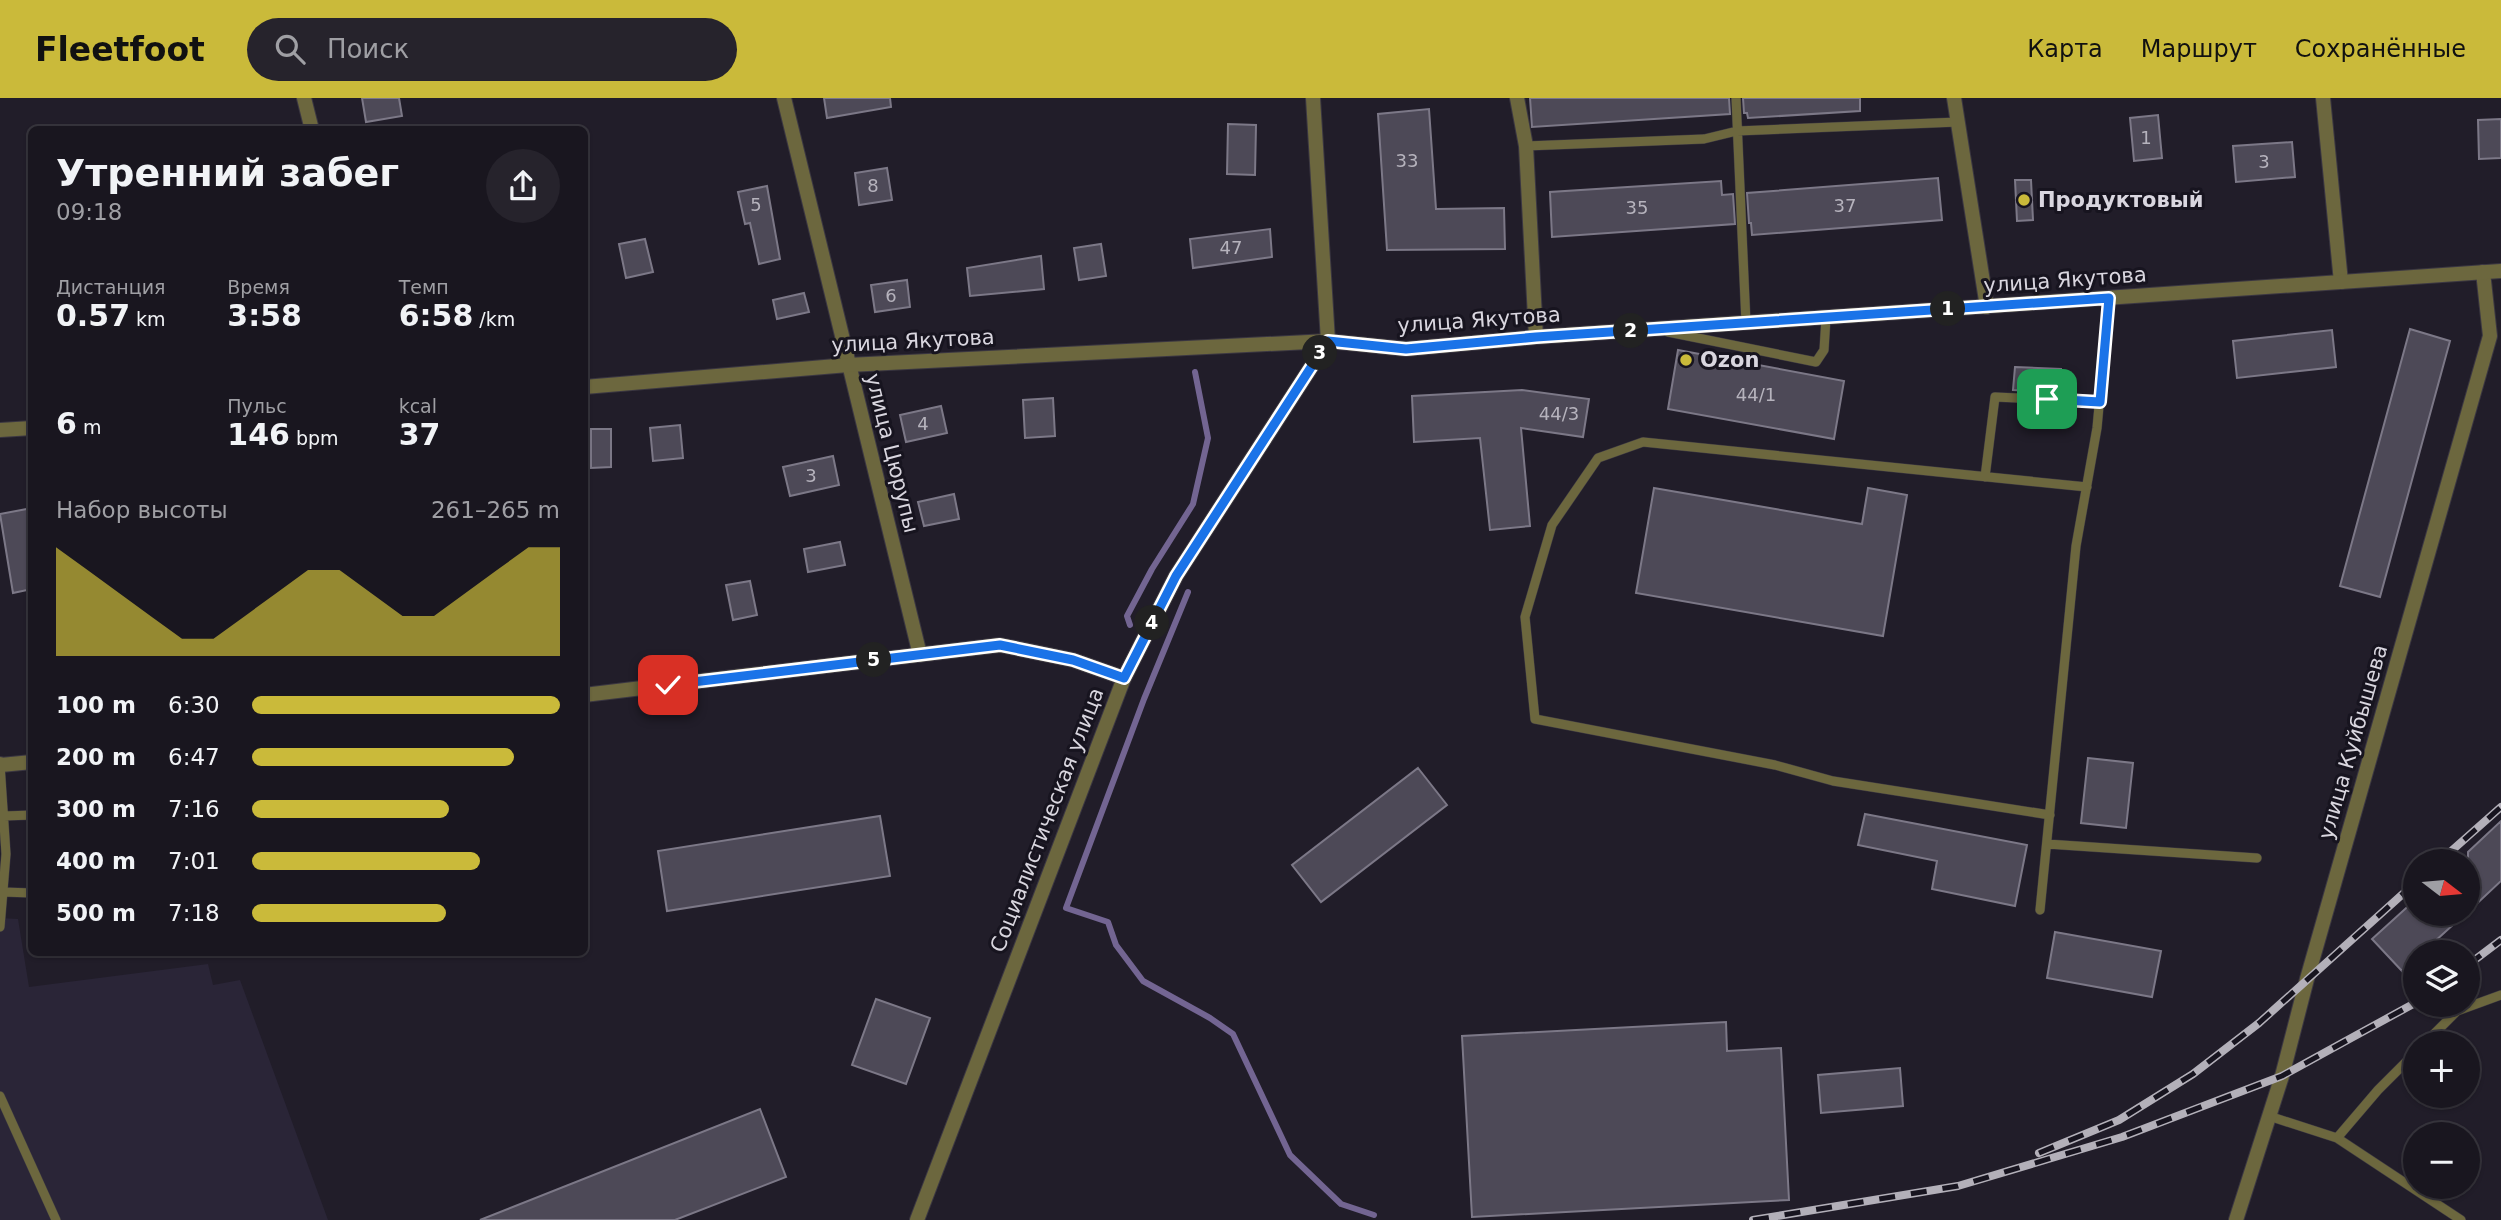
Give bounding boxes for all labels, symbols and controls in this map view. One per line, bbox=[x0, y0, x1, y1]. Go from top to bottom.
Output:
search box bbox=[247, 18, 737, 81]
text: Fleetfoot bbox=[35, 30, 205, 69]
icon: search bbox=[271, 30, 309, 68]
text: Поиск bbox=[327, 34, 409, 64]
text: Карта bbox=[2027, 35, 2103, 63]
text: Маршрут bbox=[2141, 35, 2257, 63]
text: Сохранённые bbox=[2295, 35, 2466, 63]
house number: 1 bbox=[2140, 127, 2152, 148]
button: share bbox=[486, 149, 560, 223]
house number: 33 bbox=[1396, 150, 1418, 171]
text: Утренний забег bbox=[56, 151, 399, 195]
house number: 3 bbox=[2258, 151, 2270, 172]
house number: 8 bbox=[867, 175, 879, 196]
place label: Продуктовый bbox=[2038, 188, 2204, 212]
marker: Продуктовый bbox=[2016, 192, 2032, 208]
house number: 5 bbox=[750, 194, 762, 215]
house number: 37 bbox=[1834, 195, 1856, 216]
house number: 35 bbox=[1626, 197, 1648, 218]
text: 09:18 bbox=[56, 199, 122, 225]
house number: 47 bbox=[1220, 237, 1242, 258]
street label: улица Якутова bbox=[1983, 262, 2147, 298]
text: Дистанция bbox=[56, 276, 165, 298]
text: Время bbox=[227, 276, 290, 298]
text: Темп bbox=[399, 276, 449, 298]
house number: 6 bbox=[885, 285, 897, 306]
pin: 1 bbox=[1930, 292, 1966, 326]
text: 1 bbox=[1941, 297, 1954, 319]
text: 0.57 bbox=[56, 298, 130, 333]
text: 3:58 bbox=[227, 298, 302, 333]
text: 6:58 bbox=[399, 298, 473, 333]
street label: улица Якутова bbox=[1397, 302, 1561, 338]
text: km bbox=[130, 308, 166, 330]
text: /km bbox=[473, 308, 515, 330]
pin: 2 bbox=[1614, 314, 1648, 348]
text: 2 bbox=[1624, 319, 1637, 341]
street label: улица Якутова bbox=[831, 325, 995, 357]
pin: 3 bbox=[1302, 336, 1338, 370]
text: 3 bbox=[1313, 341, 1326, 363]
place label: Ozon bbox=[1700, 348, 1759, 372]
marker: Ozon bbox=[1678, 352, 1694, 368]
pin bbox=[2017, 369, 2077, 429]
street label: улица Цюрупы bbox=[861, 371, 923, 535]
icon: arrive bbox=[2028, 380, 2066, 418]
house number: 44/1 bbox=[1736, 384, 1776, 405]
text: Пульс bbox=[227, 395, 287, 417]
text: kcal bbox=[399, 395, 437, 417]
house number: 44/3 bbox=[1539, 403, 1579, 424]
text: 6 bbox=[56, 406, 77, 441]
house number: 4 bbox=[917, 413, 929, 434]
text: m bbox=[77, 416, 101, 438]
text: 146 bbox=[227, 417, 290, 452]
text: 37 bbox=[399, 417, 440, 452]
text: bpm bbox=[290, 427, 339, 449]
house number: 3 bbox=[805, 465, 817, 486]
text: Набор высоты bbox=[56, 497, 228, 523]
text: 261–265 m bbox=[431, 497, 560, 523]
pin: 4 bbox=[1134, 606, 1170, 640]
text: 4 bbox=[1145, 611, 1158, 633]
pin: 5 bbox=[856, 642, 892, 678]
street label: улица Куйбышева bbox=[2314, 642, 2392, 842]
text: 5 bbox=[867, 648, 880, 670]
pin bbox=[638, 655, 698, 715]
icon: check bbox=[649, 666, 687, 704]
street label: Социалистическая улица bbox=[985, 684, 1109, 956]
text: 100 m bbox=[56, 692, 136, 718]
text: 6:30 bbox=[168, 692, 220, 718]
text: 200 m bbox=[56, 744, 136, 770]
text: 6:47 bbox=[168, 744, 220, 770]
text: 300 m bbox=[56, 796, 136, 822]
text: 7:16 bbox=[168, 796, 220, 822]
text: 400 m bbox=[56, 848, 136, 874]
text: 7:01 bbox=[168, 848, 220, 874]
north arrow bbox=[2403, 849, 2480, 926]
map controls bbox=[2403, 849, 2480, 1199]
text: 500 m bbox=[56, 900, 136, 926]
text: 7:18 bbox=[168, 900, 220, 926]
button: layers bbox=[2403, 940, 2480, 1017]
button: + bbox=[2403, 1031, 2480, 1108]
button: − bbox=[2403, 1122, 2480, 1199]

